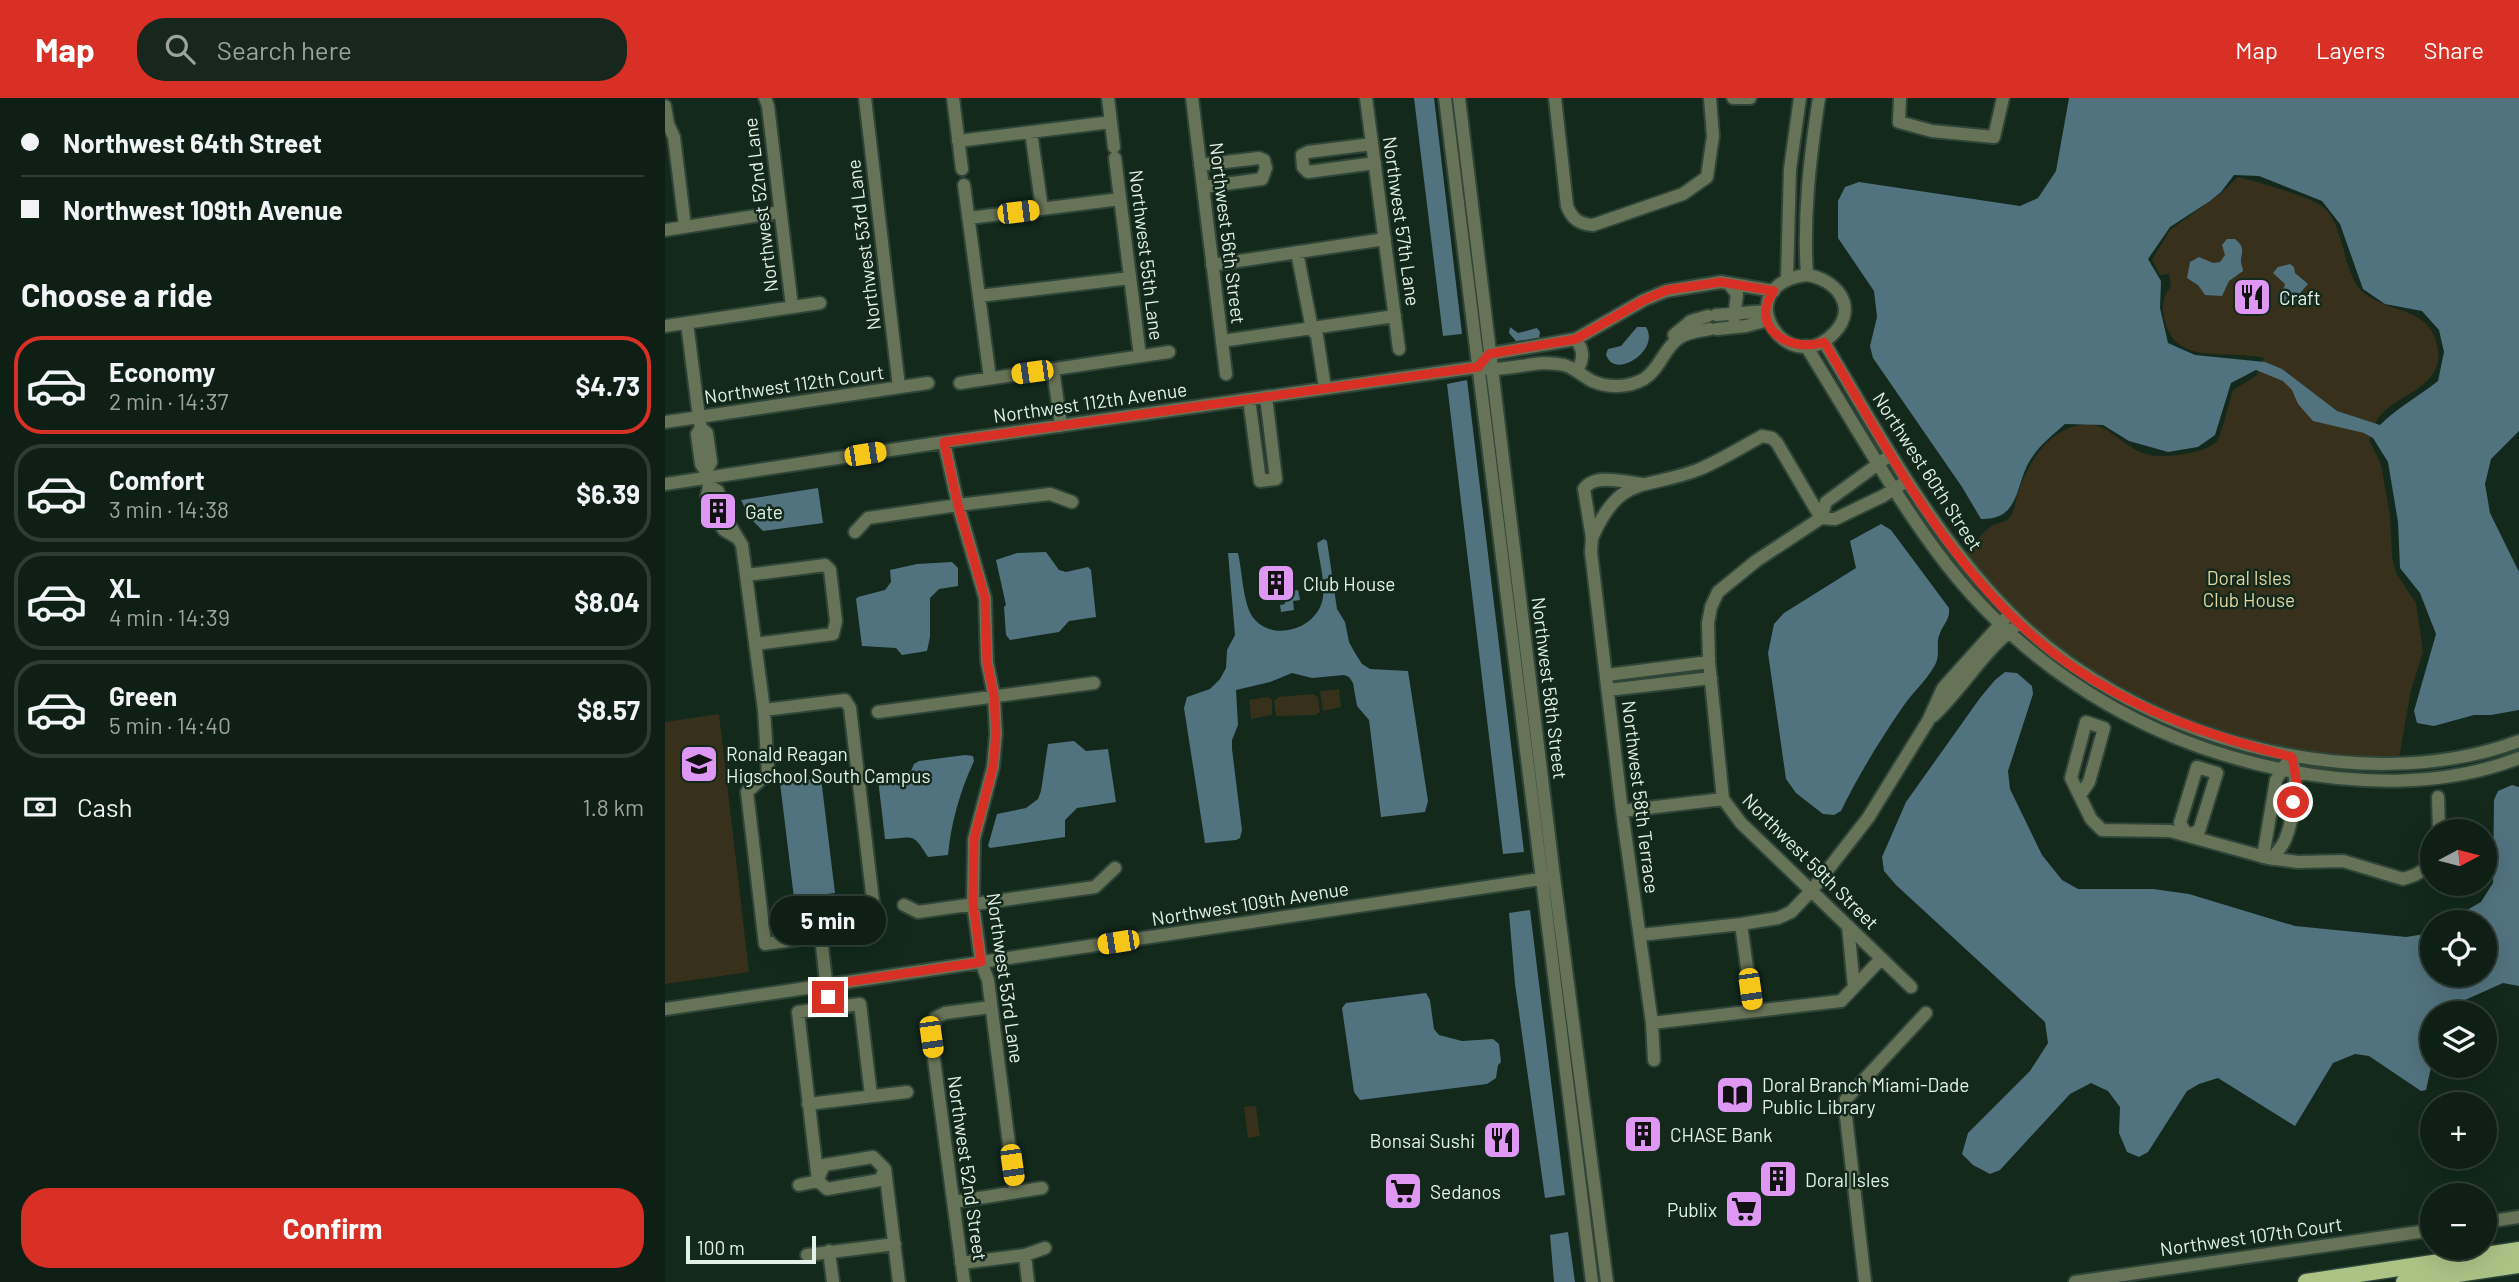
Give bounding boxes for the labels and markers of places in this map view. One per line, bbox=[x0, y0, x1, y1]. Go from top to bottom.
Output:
restaurant icon: Craft bbox=[2231, 276, 2273, 318]
place label: Craft bbox=[2279, 286, 2321, 309]
building icon: Gate bbox=[697, 490, 739, 532]
place label: Gate bbox=[745, 500, 783, 523]
building icon: Club House bbox=[1255, 562, 1297, 604]
place label: Club House bbox=[1303, 572, 1396, 595]
place label: Ronald Reagan Higschool South Campus bbox=[726, 742, 931, 787]
school or university icon: Ronald Reagan Higschool South Campus bbox=[678, 743, 720, 785]
place label: Doral Branch Miami-Dade Public Library bbox=[1762, 1073, 1969, 1118]
library icon: Doral Branch Miami-Dade Public Library bbox=[1714, 1074, 1756, 1116]
building icon: CHASE Bank bbox=[1622, 1113, 1664, 1155]
restaurant icon: Bonsai Sushi bbox=[1481, 1119, 1523, 1161]
place label: CHASE Bank bbox=[1670, 1123, 1773, 1146]
place label: Bonsai Sushi bbox=[1369, 1129, 1475, 1152]
building icon: Doral Isles bbox=[1757, 1158, 1799, 1200]
place label: Doral Isles bbox=[1805, 1168, 1889, 1191]
supermarket icon: Sedanos bbox=[1382, 1170, 1424, 1212]
place label: Sedanos bbox=[1430, 1180, 1501, 1203]
supermarket icon: Publix bbox=[1723, 1188, 1765, 1230]
place label: Publix bbox=[1667, 1198, 1717, 1221]

